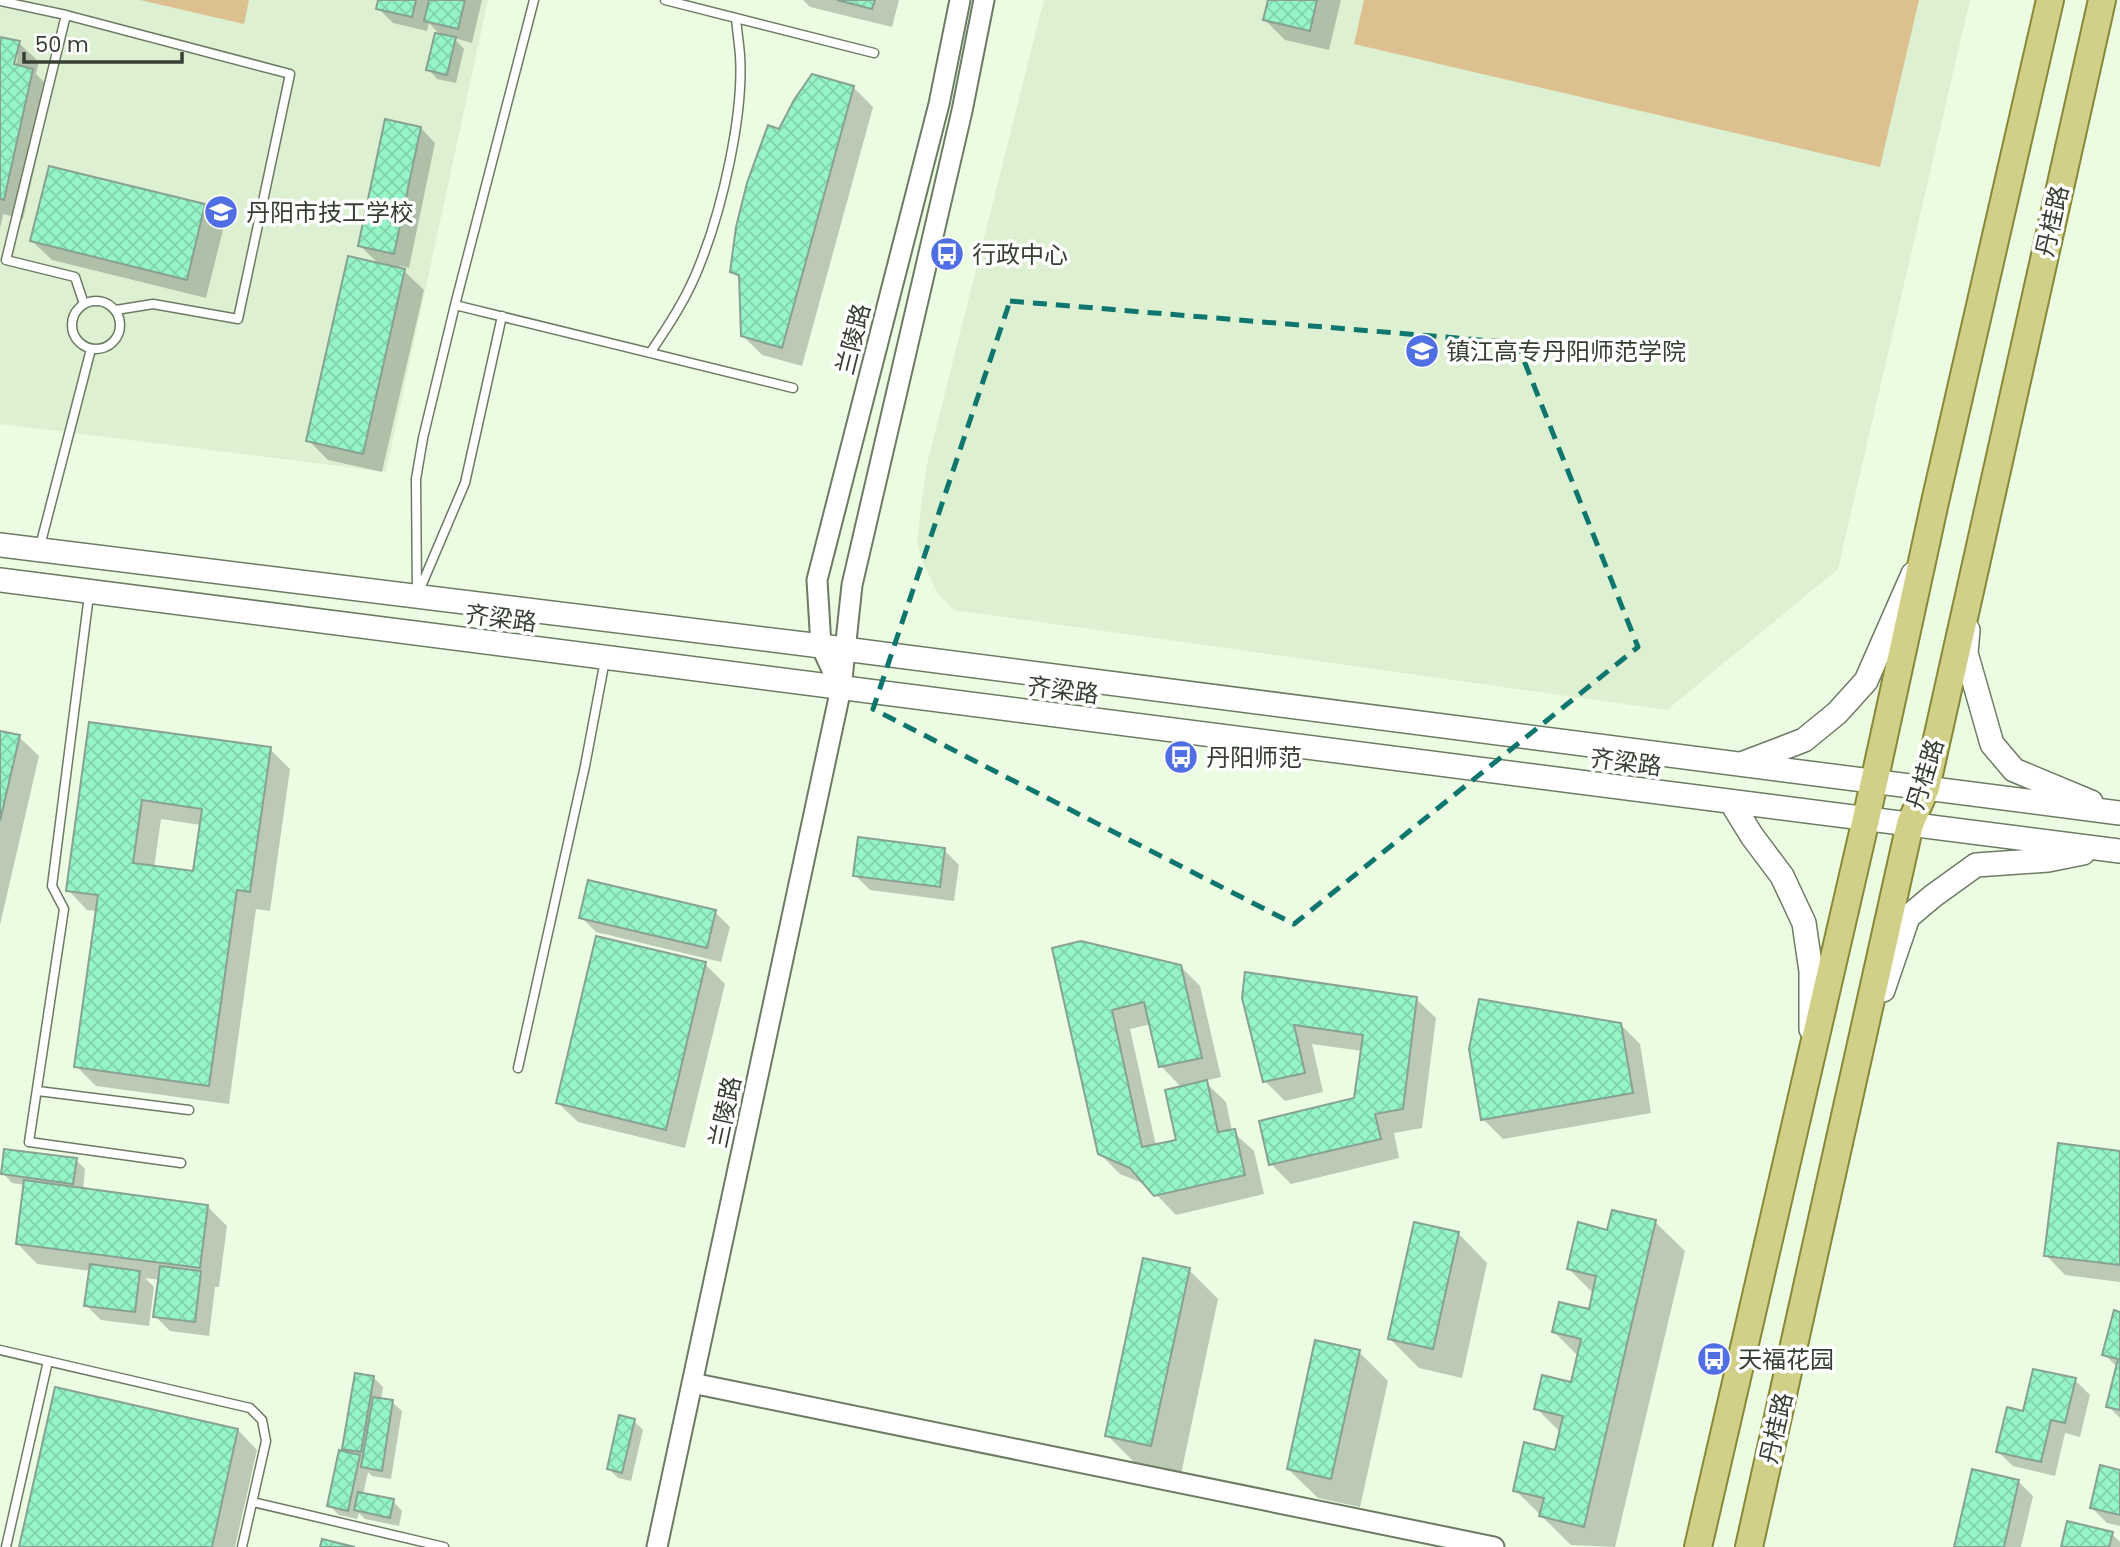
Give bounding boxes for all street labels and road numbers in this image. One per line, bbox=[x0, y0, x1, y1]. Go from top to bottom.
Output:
street label: 丹桂路 bbox=[2028, 182, 2076, 260]
street label: 兰陵路 bbox=[828, 300, 878, 378]
street label: 齐梁路 bbox=[463, 597, 539, 639]
street label: 齐梁路 bbox=[1025, 669, 1101, 711]
street label: 丹桂路 bbox=[1899, 735, 1951, 813]
street label: 齐梁路 bbox=[1588, 741, 1664, 783]
street label: 兰陵路 bbox=[701, 1073, 749, 1151]
street label: 丹桂路 bbox=[1752, 1389, 1800, 1467]

